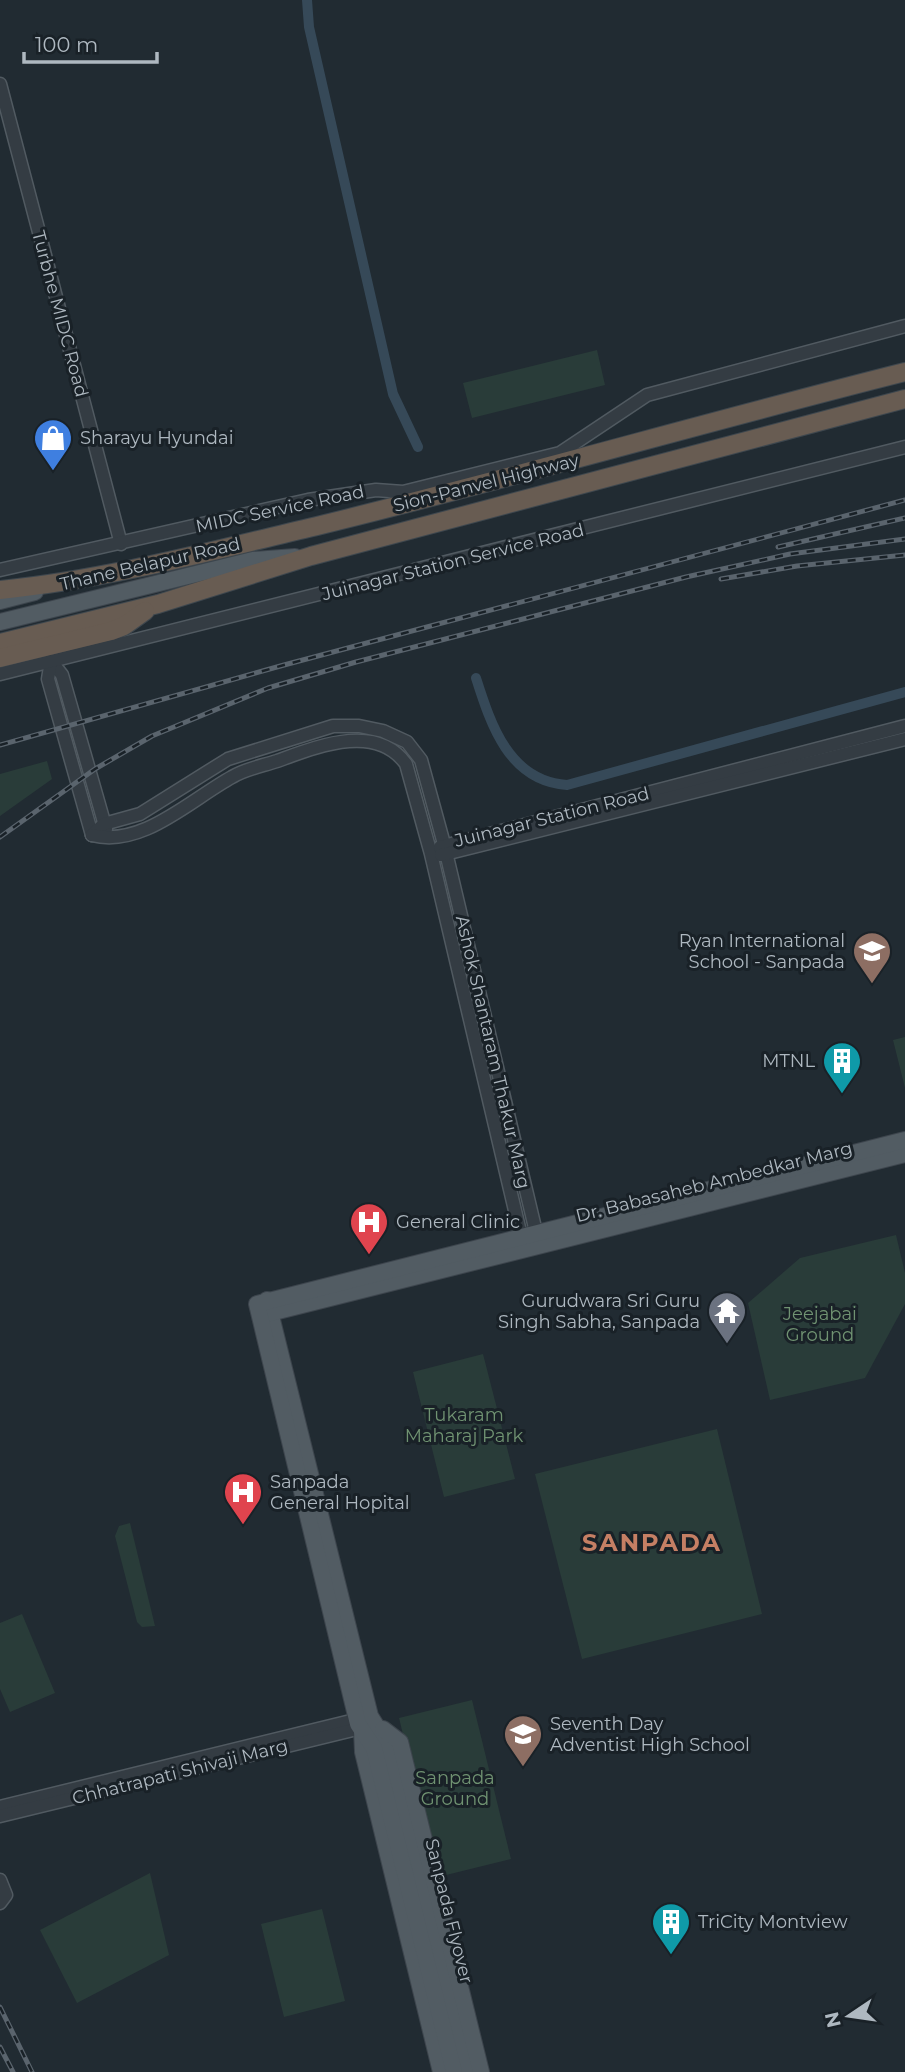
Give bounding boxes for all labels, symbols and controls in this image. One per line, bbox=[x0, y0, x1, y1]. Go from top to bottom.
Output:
scale bar bbox=[24, 21, 158, 65]
text: 100 m bbox=[35, 32, 98, 57]
street label: Turbhe MIDC Road bbox=[27, 228, 93, 400]
shop icon: Sharayu Hyundai bbox=[32, 417, 74, 472]
place label: Sharayu Hyundai bbox=[80, 427, 234, 449]
street label: Sion-Panvel Highway bbox=[391, 449, 581, 517]
street label: MIDC Service Road bbox=[194, 480, 366, 538]
street label: Juinagar Station Service Road bbox=[319, 519, 586, 605]
street label: Thane Belapur Road bbox=[58, 533, 242, 595]
street label: Juinagar Station Road bbox=[452, 782, 652, 852]
street label: Ashok Shantaram Thakur Marg bbox=[451, 913, 535, 1191]
place label: Ryan International School - Sanpada bbox=[679, 930, 845, 973]
school or university icon: Ryan International School - Sanpada bbox=[851, 930, 893, 985]
building icon: MTNL bbox=[821, 1040, 863, 1095]
place label: MTNL bbox=[762, 1050, 815, 1072]
street label: Dr. Babasaheb Ambedkar Marg bbox=[573, 1137, 855, 1227]
hospital icon: General Clinic bbox=[348, 1201, 390, 1256]
place label: General Clinic bbox=[396, 1211, 520, 1233]
place label: Gurudwara Sri Guru Singh Sabha, Sanpada bbox=[498, 1290, 700, 1333]
temple icon: Gurudwara Sri Guru Singh Sabha, Sanpada bbox=[706, 1290, 748, 1345]
park label: Jeejabai Ground bbox=[782, 1303, 857, 1346]
park label: Tukaram Maharaj Park bbox=[405, 1404, 523, 1447]
hospital icon: Sanpada General Hopital bbox=[222, 1471, 264, 1526]
place label: Sanpada General Hopital bbox=[270, 1471, 410, 1514]
district label: SANPADA bbox=[582, 1528, 722, 1557]
school or university icon: Seventh Day Adventist High School bbox=[502, 1713, 544, 1768]
place label: Seventh Day Adventist High School bbox=[550, 1713, 750, 1756]
street label: Chhatrapati Shivaji Marg bbox=[70, 1735, 290, 1809]
park label: Sanpada Ground bbox=[415, 1767, 495, 1810]
street label: Sanpada Flyover bbox=[420, 1836, 478, 1986]
building icon: TriCity Montview bbox=[650, 1901, 692, 1956]
place label: TriCity Montview bbox=[698, 1911, 848, 1933]
north arrow bbox=[814, 1981, 884, 2051]
text: N bbox=[820, 2010, 846, 2030]

